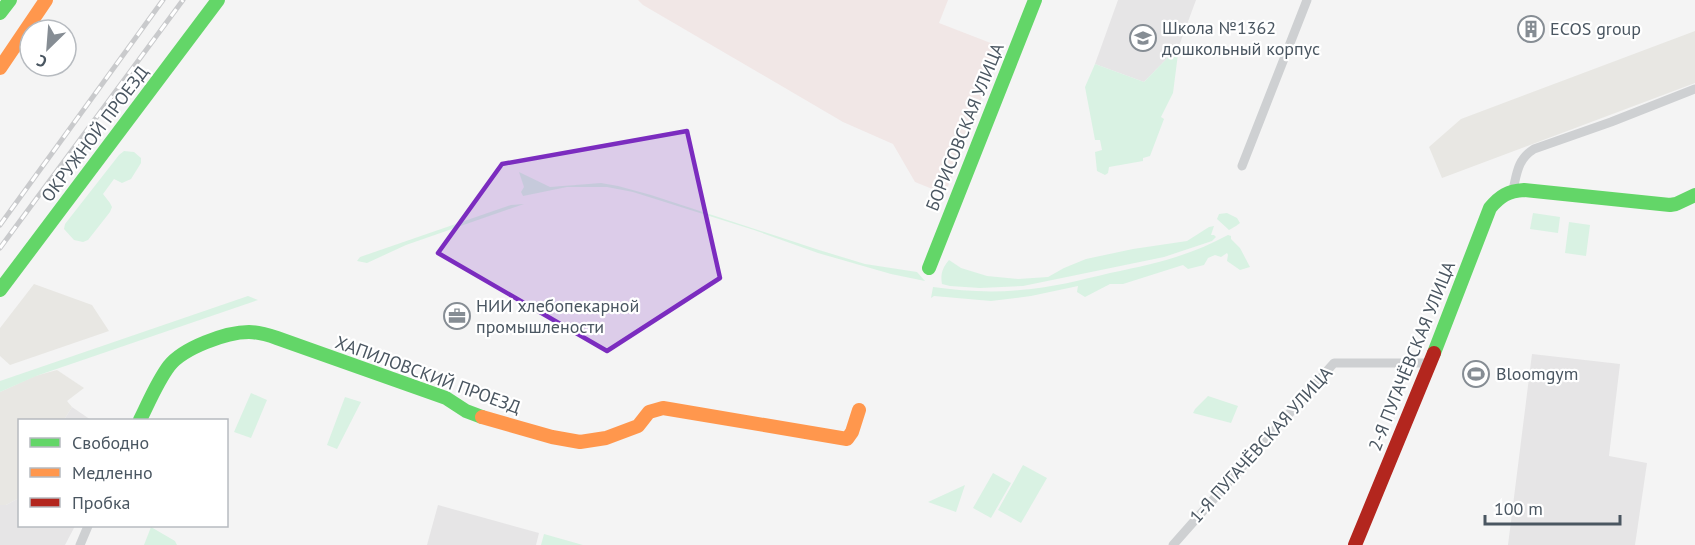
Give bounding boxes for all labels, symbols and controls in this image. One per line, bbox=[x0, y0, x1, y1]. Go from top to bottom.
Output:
building icon: ECOS group bbox=[1516, 14, 1546, 44]
place label: Школа №1362 дошкольный корпус bbox=[1162, 16, 1320, 60]
place label: ECOS group bbox=[1550, 17, 1641, 40]
north arrow bbox=[18, 18, 78, 78]
school or university icon: Школа №1362 дошкольный корпус bbox=[1128, 23, 1158, 53]
street label: БОРИСОВСКАЯ УЛИЦА bbox=[920, 39, 1009, 214]
text: С bbox=[33, 51, 50, 73]
street label: ОКРУЖНОЙ ПРОЕЗД bbox=[36, 61, 153, 206]
street label: 2-Я ПУГАЧЁВСКАЯ УЛИЦА bbox=[1363, 257, 1460, 454]
place label: НИИ хлебопекарной промышлености bbox=[476, 294, 639, 338]
office icon: НИИ хлебопекарной промышлености bbox=[442, 301, 472, 331]
street label: ХАПИЛОВСКИЙ ПРОЕЗД bbox=[332, 330, 524, 419]
sports icon: Bloomgym bbox=[1461, 359, 1491, 389]
street label: 1-Я ПУГАЧЁВСКАЯ УЛИЦА bbox=[1184, 361, 1337, 528]
place label: Bloomgym bbox=[1496, 362, 1578, 385]
legend bbox=[18, 419, 228, 527]
text: Свободно bbox=[72, 431, 149, 454]
text: Медленно bbox=[72, 461, 153, 484]
scale bar bbox=[1485, 488, 1620, 526]
text: Пробка bbox=[72, 491, 130, 514]
text: 100 m bbox=[1494, 497, 1543, 520]

